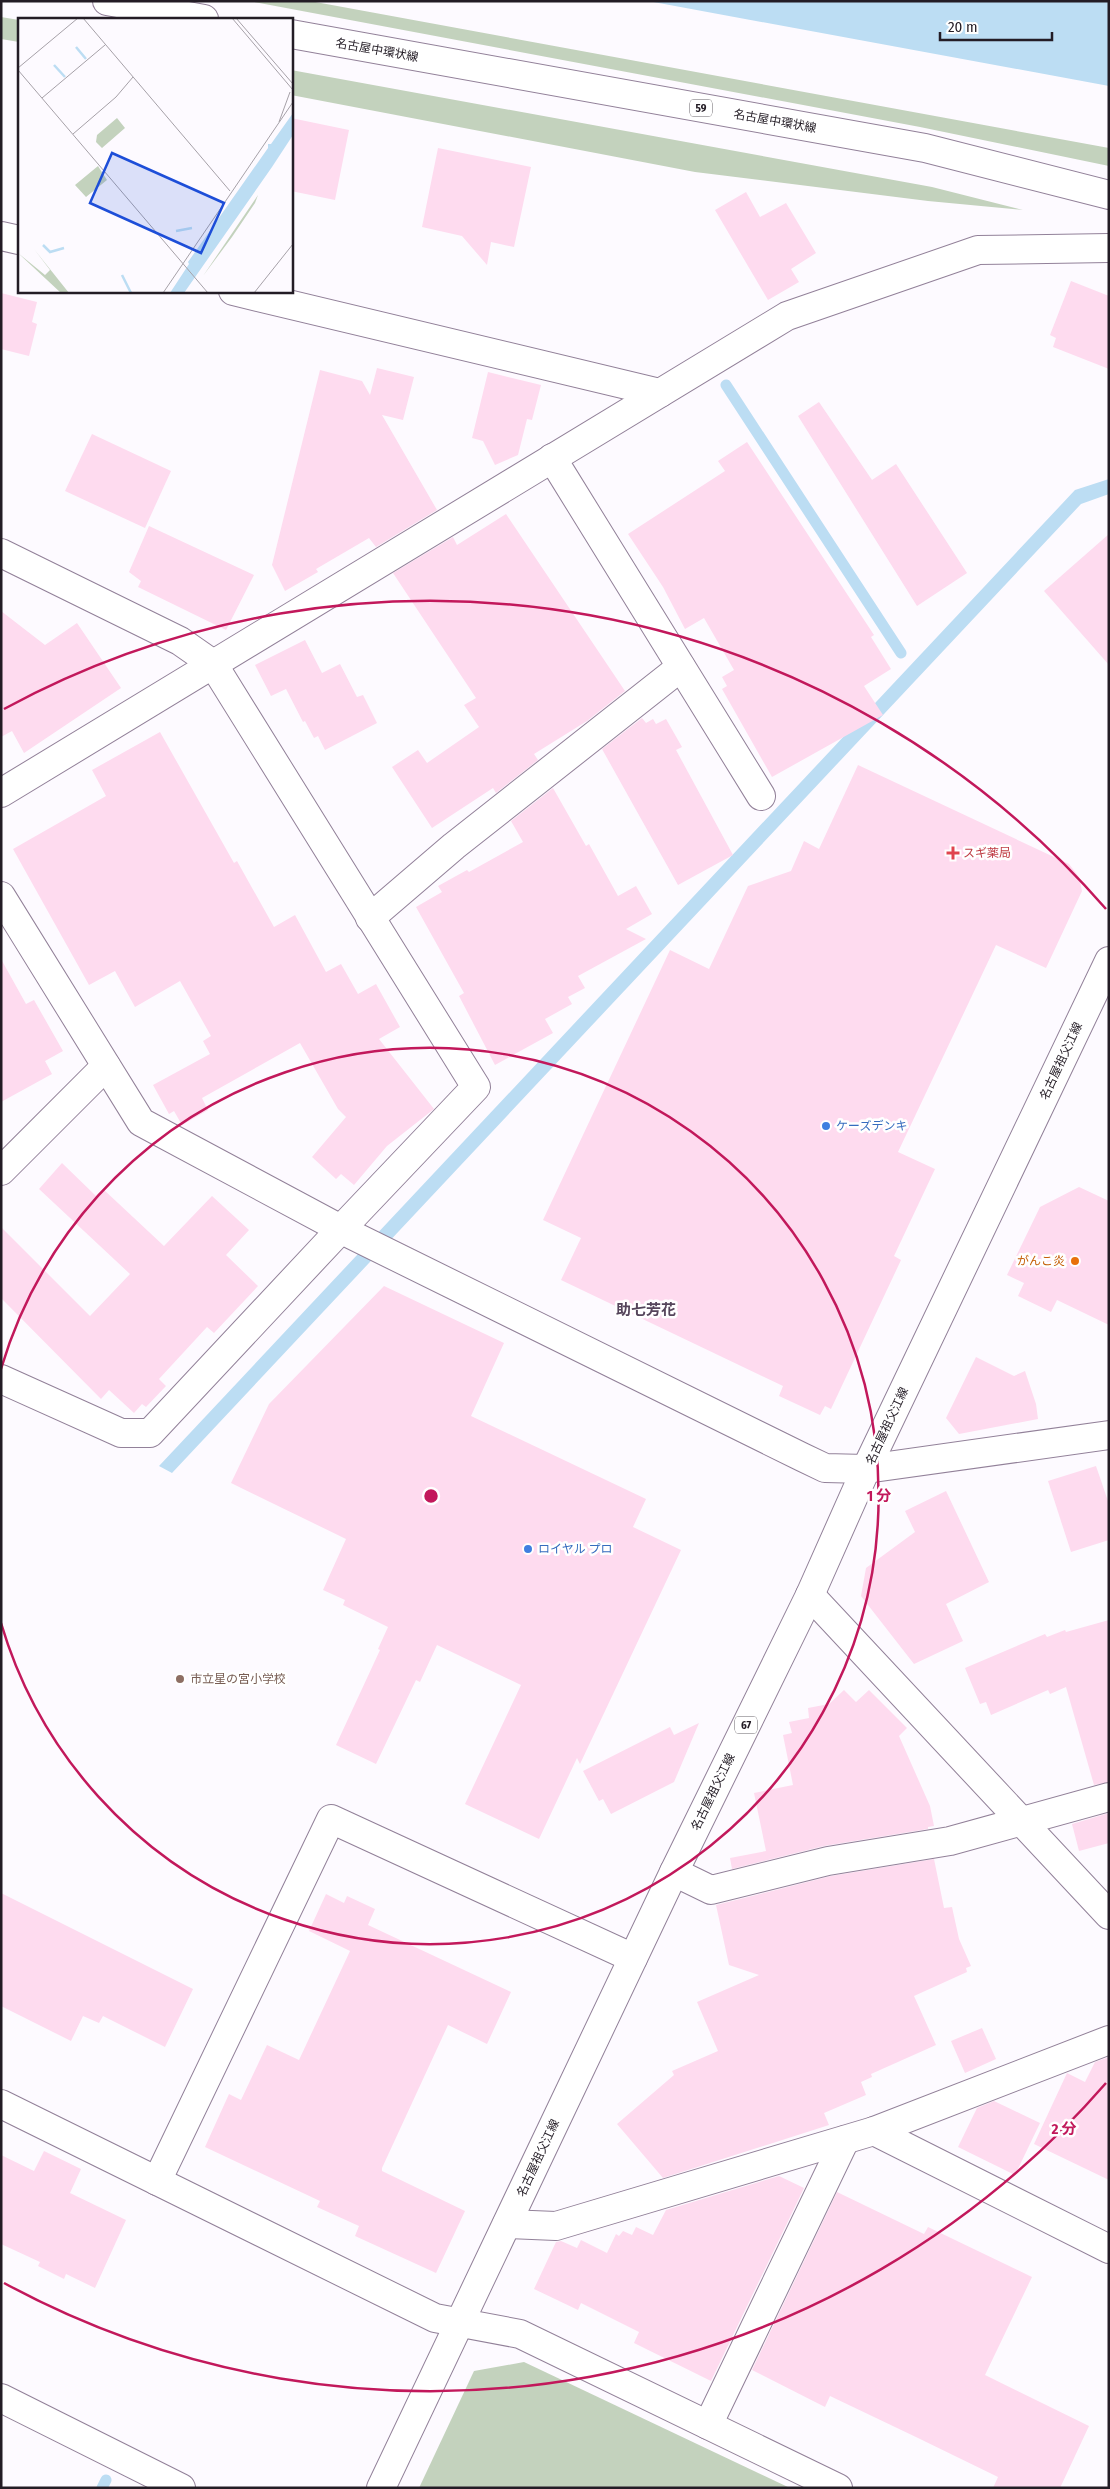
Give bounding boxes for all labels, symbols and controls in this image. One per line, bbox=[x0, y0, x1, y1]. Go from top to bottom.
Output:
scale bar bbox=[940, 10, 1052, 42]
inset map bbox=[18, 18, 292, 292]
text: 20 m bbox=[948, 18, 978, 36]
street label: 名古屋中環状線 bbox=[334, 36, 420, 64]
road number: 59 bbox=[690, 100, 712, 116]
street label: 名古屋中環状線 bbox=[732, 107, 818, 135]
place label: スギ薬局 bbox=[963, 846, 1011, 860]
marker: スギ薬局 bbox=[947, 847, 959, 859]
street label: 名古屋祖父江線 bbox=[1037, 1020, 1085, 1102]
place label: ケーズデンキ bbox=[836, 1119, 907, 1133]
marker: ケーズデンキ bbox=[820, 1120, 832, 1132]
place label: がんこ炎 bbox=[1017, 1254, 1065, 1268]
marker: がんこ炎 bbox=[1069, 1255, 1081, 1267]
district label: 助七芳花 bbox=[616, 1301, 676, 1319]
street label: 名古屋祖父江線 bbox=[863, 1385, 911, 1467]
centre of rings bbox=[422, 1487, 440, 1505]
text: 1 分 bbox=[867, 1487, 891, 1505]
place label: ロイヤル プロ bbox=[538, 1542, 612, 1556]
marker: ロイヤル プロ bbox=[522, 1543, 534, 1555]
place label: 市立星の宮小学校 bbox=[190, 1672, 286, 1686]
marker: 市立星の宮小学校 bbox=[174, 1673, 186, 1685]
road number: 67 bbox=[735, 1716, 757, 1734]
street label: 名古屋祖父江線 bbox=[688, 1751, 738, 1833]
street label: 名古屋祖父江線 bbox=[514, 2117, 562, 2199]
text: 2 分 bbox=[1050, 2120, 1077, 2138]

